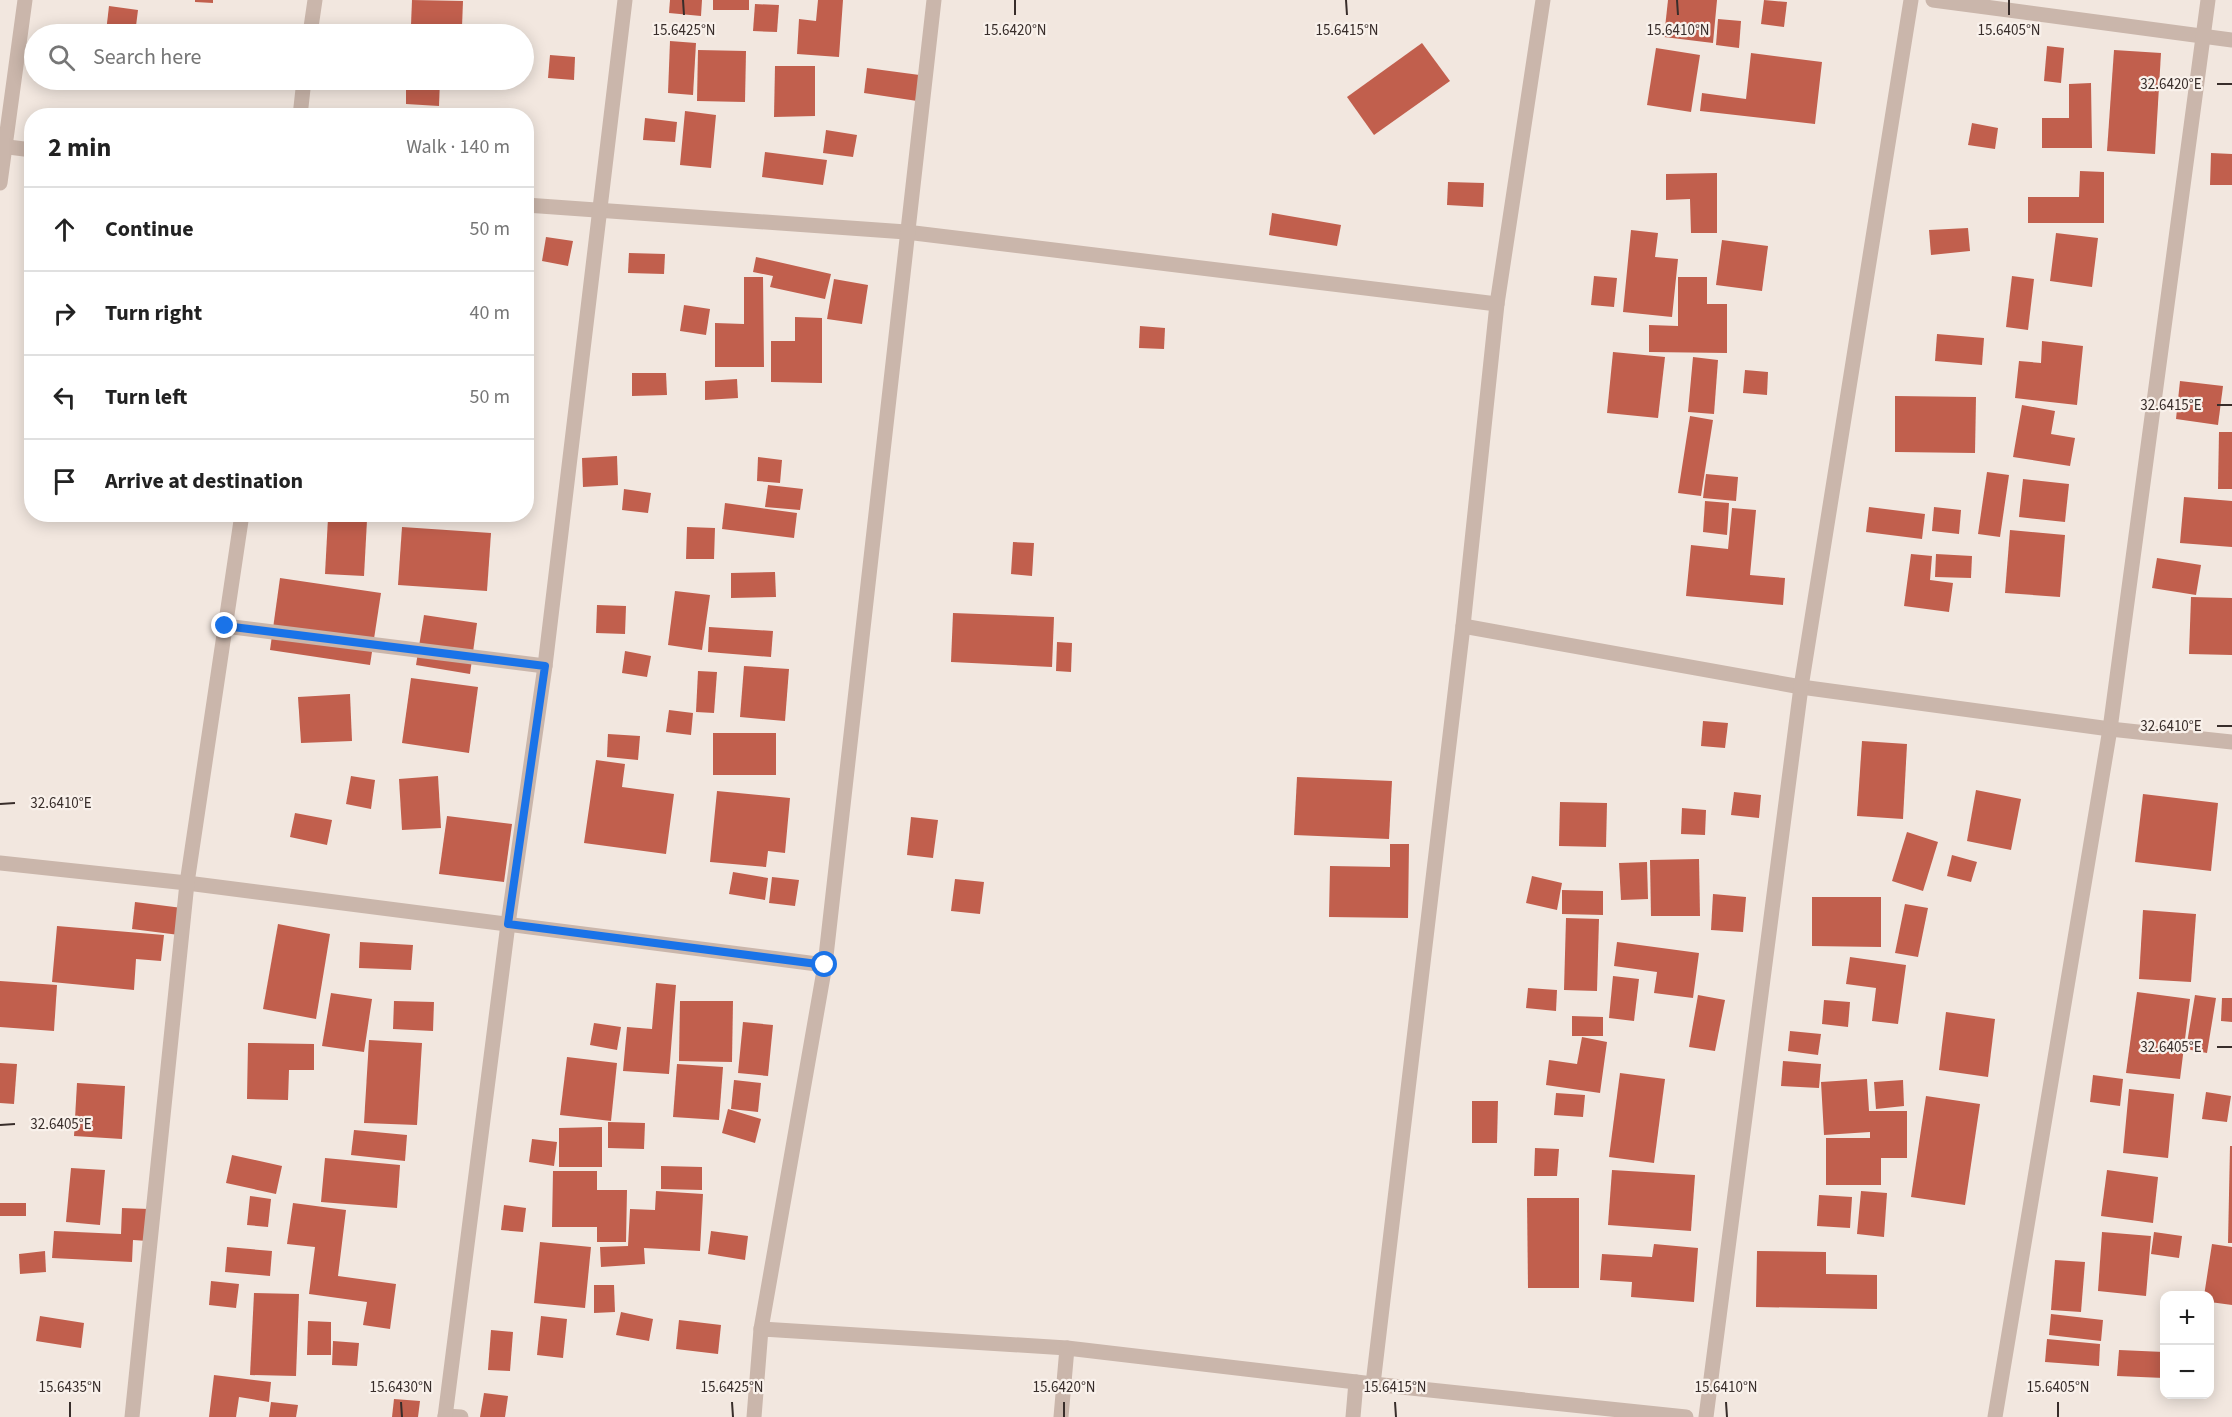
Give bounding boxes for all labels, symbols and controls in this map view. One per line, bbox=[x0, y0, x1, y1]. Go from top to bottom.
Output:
text: 15.6425°N bbox=[652, 20, 716, 41]
text: 15.6420°N bbox=[983, 20, 1047, 41]
text: 15.6415°N bbox=[1315, 20, 1379, 41]
text: 15.6410°N bbox=[1646, 20, 1710, 41]
text: 15.6405°N bbox=[1977, 20, 2041, 41]
search box bbox=[24, 24, 534, 90]
icon: search bbox=[45, 41, 78, 74]
text: Search here bbox=[93, 41, 201, 73]
text: 32.6420°E bbox=[2140, 74, 2202, 95]
text: 2 min bbox=[48, 129, 111, 166]
text: Walk · 140 m bbox=[406, 133, 510, 161]
icon: ahead bbox=[48, 213, 81, 246]
text: Continue bbox=[105, 213, 194, 245]
text: 50 m bbox=[470, 215, 510, 243]
icon: right bbox=[48, 297, 81, 330]
text: Turn right bbox=[105, 297, 202, 329]
text: 40 m bbox=[470, 299, 510, 327]
icon: left bbox=[48, 381, 81, 414]
text: Turn left bbox=[105, 381, 187, 413]
text: 50 m bbox=[470, 383, 510, 411]
text: 32.6415°E bbox=[2140, 395, 2202, 416]
icon: arrive bbox=[48, 465, 81, 498]
text: Arrive at destination bbox=[105, 465, 303, 497]
route end bbox=[211, 612, 237, 638]
text: 32.6410°E bbox=[2140, 716, 2202, 737]
text: 32.6410°E bbox=[30, 793, 92, 814]
route start bbox=[811, 951, 837, 977]
text: 32.6405°E bbox=[2140, 1037, 2202, 1058]
text: 32.6405°E bbox=[30, 1114, 92, 1135]
map controls bbox=[2160, 1291, 2214, 1399]
button: + bbox=[2160, 1291, 2214, 1345]
button: − bbox=[2160, 1345, 2214, 1399]
text: 15.6435°N bbox=[38, 1377, 102, 1398]
text: 15.6430°N bbox=[369, 1377, 433, 1398]
text: 15.6425°N bbox=[700, 1377, 764, 1398]
text: 15.6420°N bbox=[1032, 1377, 1096, 1398]
text: 15.6415°N bbox=[1363, 1377, 1427, 1398]
text: 15.6410°N bbox=[1694, 1377, 1758, 1398]
text: 15.6405°N bbox=[2026, 1377, 2090, 1398]

